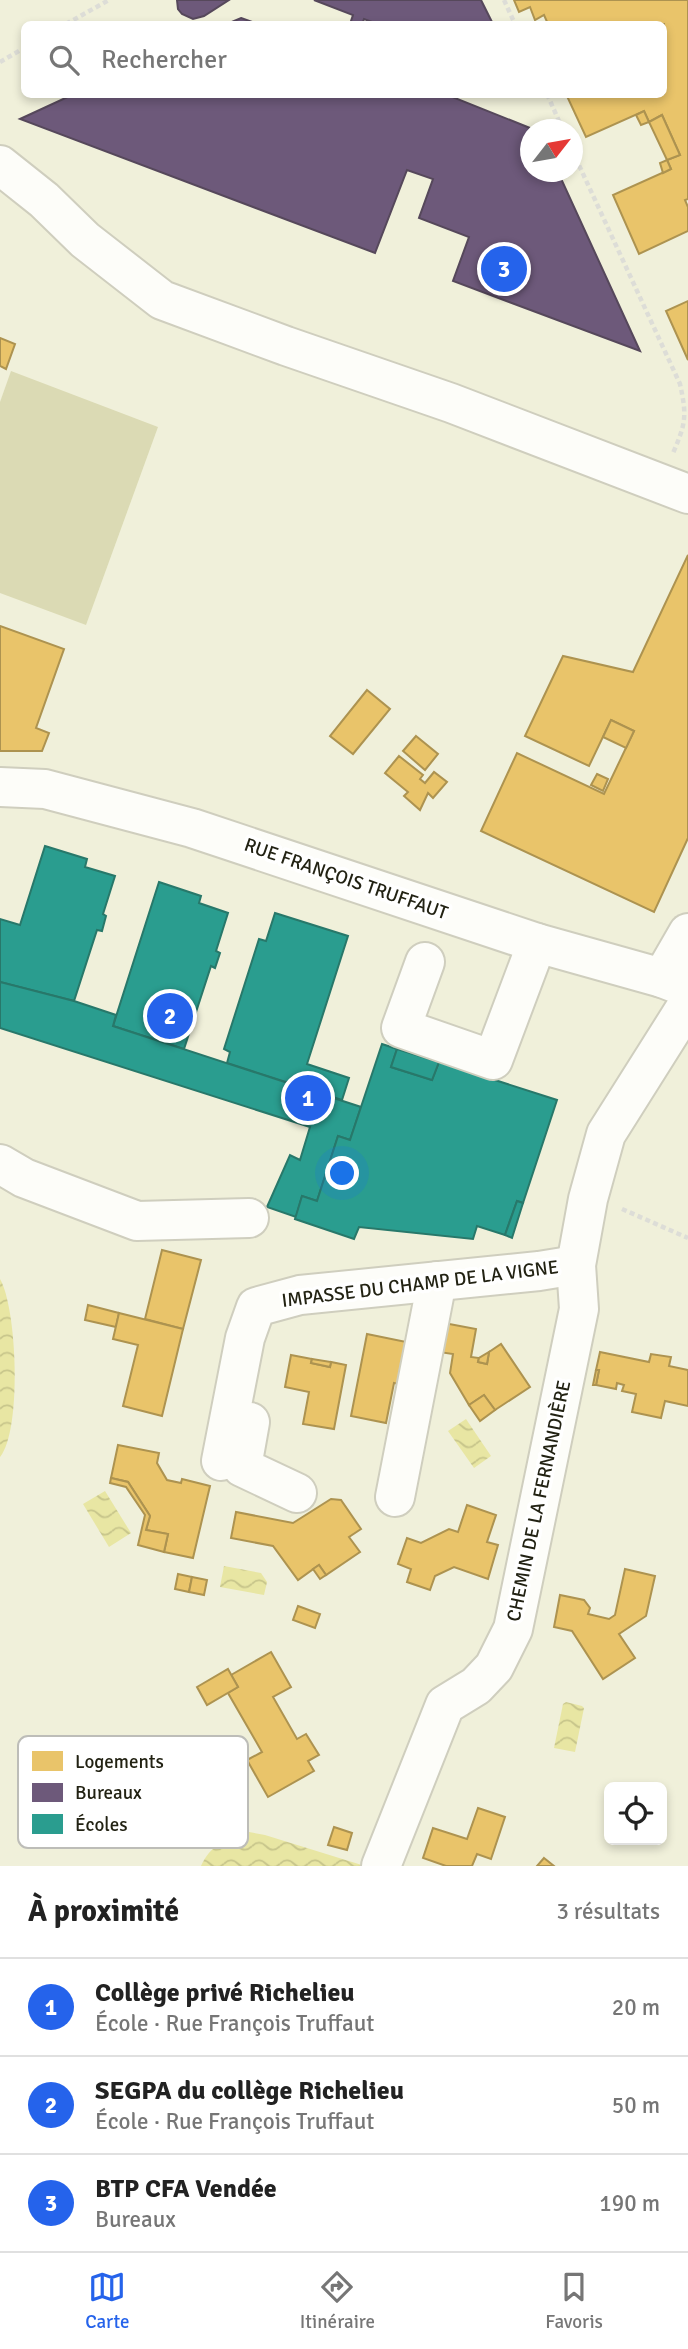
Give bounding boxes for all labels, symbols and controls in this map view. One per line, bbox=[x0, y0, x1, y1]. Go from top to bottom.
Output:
search box bbox=[21, 21, 667, 98]
icon: search bbox=[45, 41, 83, 79]
text: Rechercher bbox=[101, 44, 227, 76]
north arrow bbox=[520, 119, 583, 182]
pin: 3 bbox=[481, 243, 527, 295]
street label: RUE FRANÇOIS TRUFFAUT bbox=[241, 833, 452, 925]
pin: 2 bbox=[147, 990, 193, 1042]
pin: 1 bbox=[285, 1072, 331, 1124]
your location bbox=[325, 1156, 359, 1190]
street label: IMPASSE DU CHAMP DE LA VIGNE bbox=[280, 1255, 560, 1313]
street label: CHEMIN DE LA FERNANDIÈRE bbox=[502, 1378, 576, 1624]
legend bbox=[18, 1736, 248, 1848]
text: Logements bbox=[75, 1750, 164, 1774]
text: Bureaux bbox=[75, 1781, 142, 1805]
map controls bbox=[604, 1782, 667, 1845]
button: locate bbox=[604, 1782, 667, 1845]
text: Écoles bbox=[75, 1813, 127, 1837]
text: À proximité bbox=[28, 1893, 179, 1930]
text: 3 résultats bbox=[556, 1897, 660, 1926]
text: Collège privé Richelieu bbox=[95, 1977, 355, 2009]
text: 1 bbox=[45, 1993, 57, 2022]
text: 20 m bbox=[612, 1993, 660, 2022]
text: École · Rue François Truffaut bbox=[95, 2009, 374, 2038]
text: SEGPA du collège Richelieu bbox=[95, 2075, 404, 2107]
text: 2 bbox=[45, 2091, 57, 2120]
text: 50 m bbox=[612, 2091, 660, 2120]
text: École · Rue François Truffaut bbox=[95, 2107, 374, 2136]
text: BTP CFA Vendée bbox=[95, 2173, 277, 2205]
text: 3 bbox=[45, 2189, 57, 2218]
text: 190 m bbox=[599, 2189, 660, 2218]
text: Bureaux bbox=[95, 2205, 176, 2234]
tab: Carte bbox=[85, 2268, 129, 2334]
tab: Itinéraire bbox=[300, 2268, 375, 2334]
tab: Favoris bbox=[545, 2268, 603, 2334]

